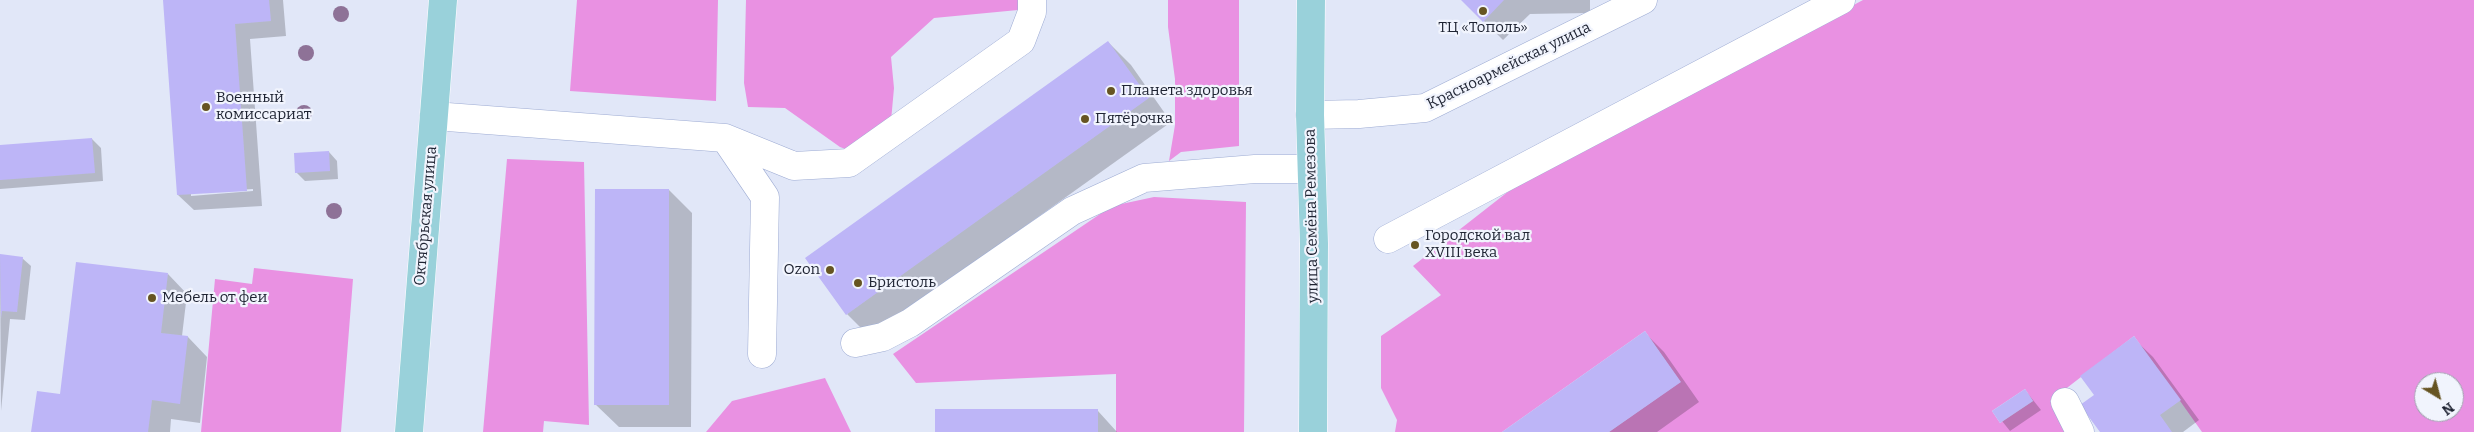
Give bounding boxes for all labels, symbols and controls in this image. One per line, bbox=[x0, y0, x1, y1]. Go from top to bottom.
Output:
marker: ТЦ «Тополь» bbox=[1477, 5, 1489, 17]
street label: Красноармейская улица bbox=[1424, 19, 1594, 113]
place label: ТЦ «Тополь» bbox=[1438, 19, 1528, 37]
place label: Планета здоровья bbox=[1121, 82, 1253, 100]
marker: Планета здоровья bbox=[1105, 85, 1117, 97]
place label: Военный комиссариат bbox=[216, 89, 311, 124]
marker: Военный комиссариат bbox=[200, 101, 212, 113]
place label: Пятёрочка bbox=[1095, 110, 1173, 128]
marker: Пятёрочка bbox=[1079, 113, 1091, 125]
street label: улица Семёна Ремезова bbox=[1301, 129, 1323, 303]
street label: Октябрьская улица bbox=[411, 146, 441, 286]
place label: Городской вал XVIII века bbox=[1425, 227, 1530, 262]
marker: Городской вал XVIII века bbox=[1409, 239, 1421, 251]
place label: Ozon bbox=[783, 261, 820, 279]
marker: Ozon bbox=[824, 264, 836, 276]
place label: Бристоль bbox=[868, 274, 936, 292]
marker: Бристоль bbox=[852, 277, 864, 289]
place label: Мебель от феи bbox=[162, 289, 267, 307]
marker: Мебель от феи bbox=[146, 292, 158, 304]
north arrow bbox=[2414, 372, 2464, 422]
text: N bbox=[2438, 399, 2457, 419]

